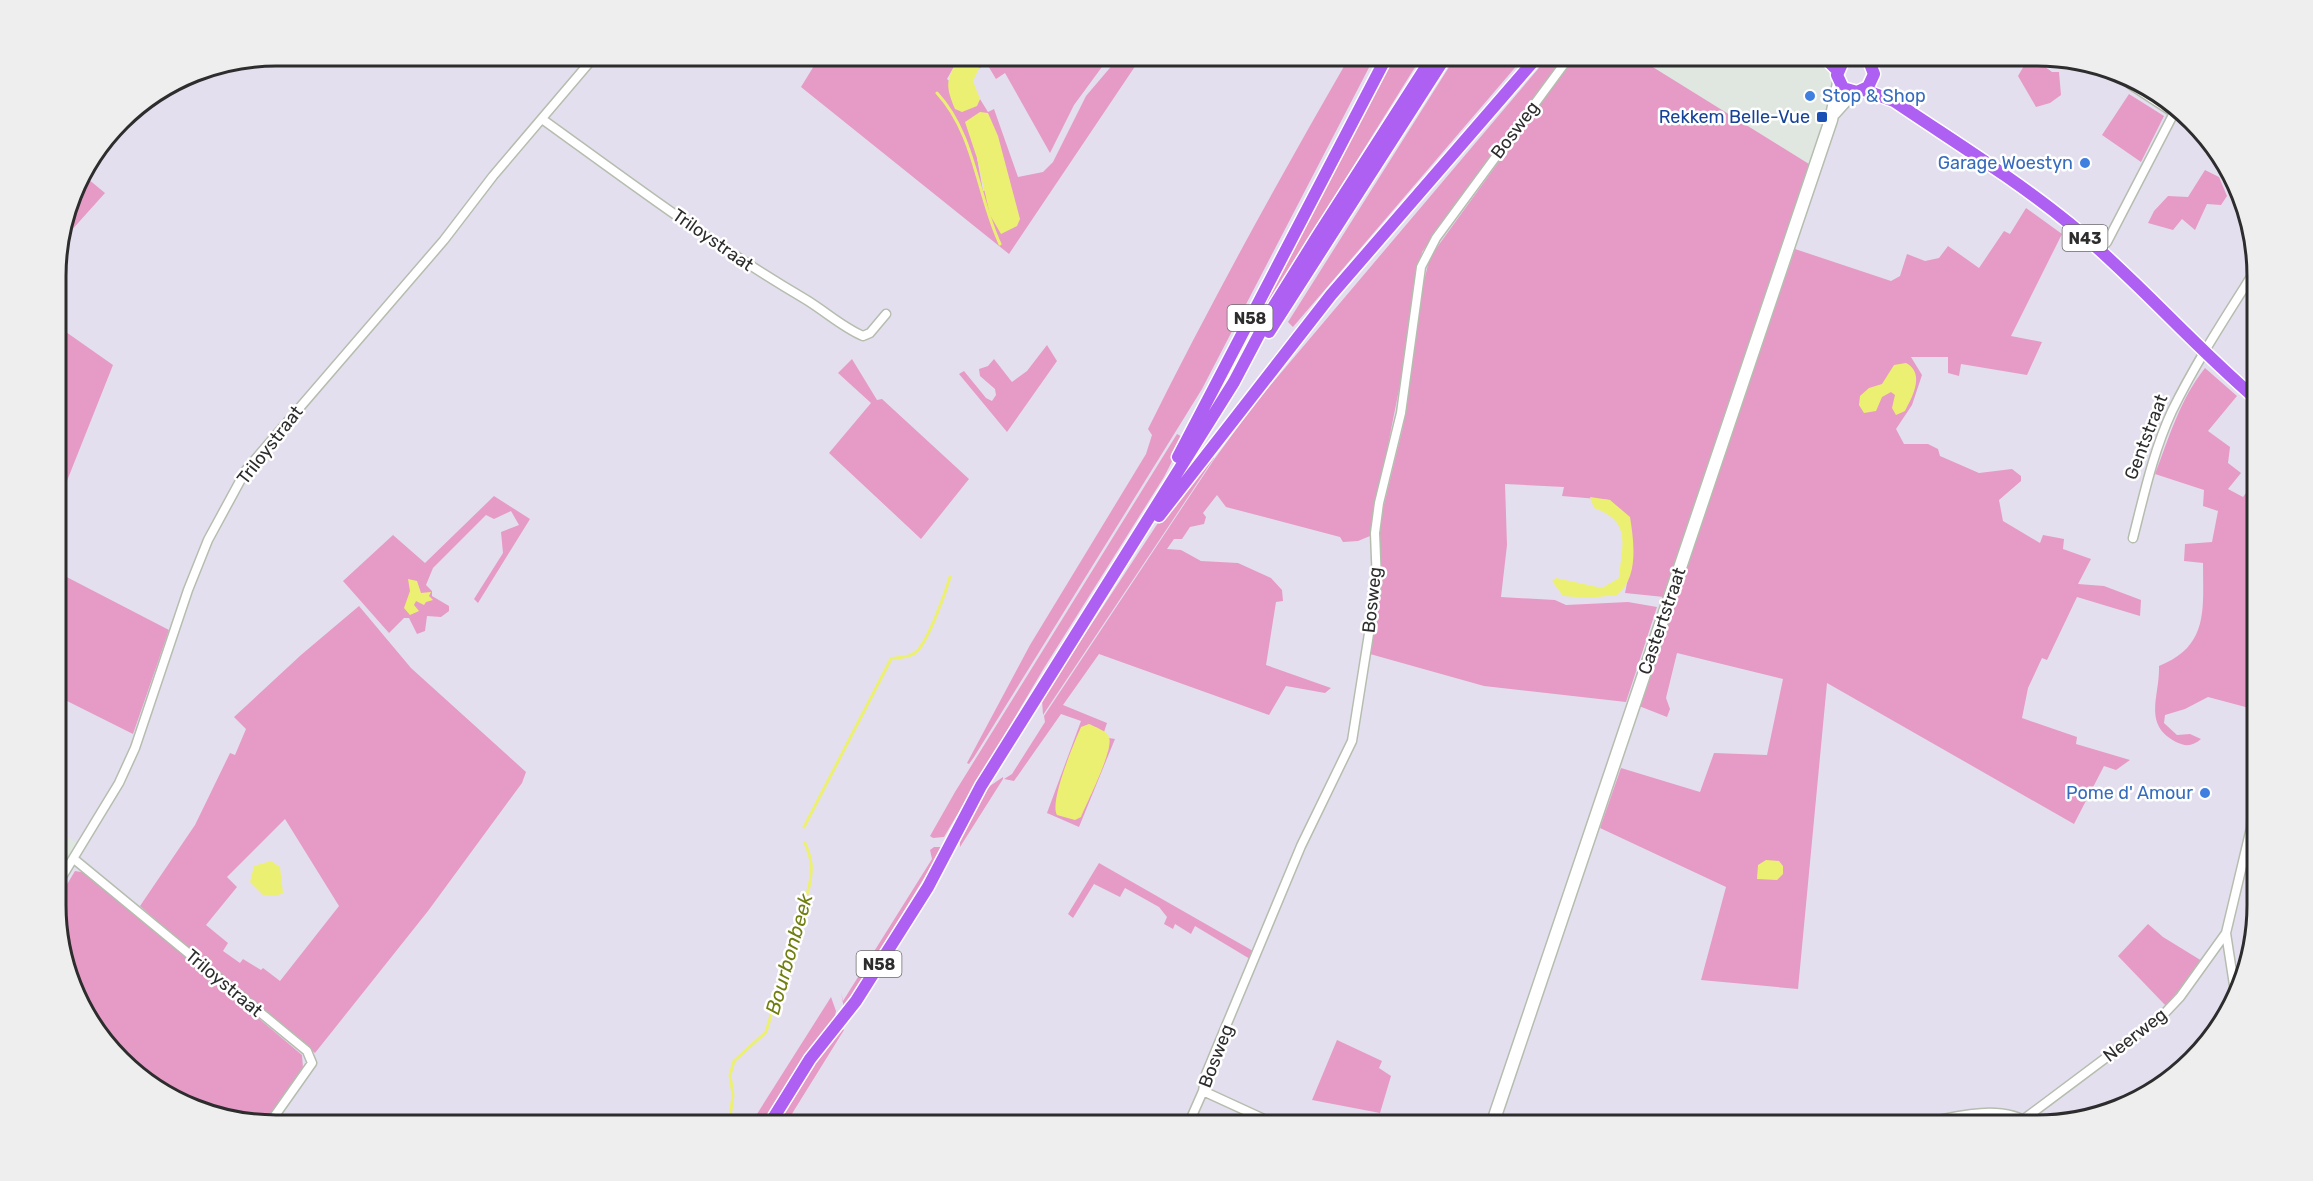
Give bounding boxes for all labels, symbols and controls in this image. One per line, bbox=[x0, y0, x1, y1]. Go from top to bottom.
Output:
place label: Stop & Shop bbox=[1822, 85, 1926, 107]
marker: Stop & Shop bbox=[1803, 89, 1817, 103]
street label: Bosweg bbox=[1486, 97, 1544, 163]
place label: Rekkem Belle-Vue bbox=[1659, 106, 1810, 128]
marker: Rekkem Belle-Vue bbox=[1815, 110, 1829, 124]
place label: Garage Woestyn bbox=[1938, 152, 2073, 174]
marker: Garage Woestyn bbox=[2078, 156, 2092, 170]
street label: Triloystraat bbox=[668, 204, 758, 276]
road number: N43 bbox=[2062, 225, 2108, 251]
road number: N58 bbox=[1228, 305, 1272, 331]
street label: Gentstraat bbox=[2120, 391, 2172, 483]
street label: Triloystraat bbox=[232, 401, 308, 489]
street label: Castertstraat bbox=[1633, 565, 1691, 677]
street label: Bosweg bbox=[1358, 566, 1386, 634]
place label: Pome d' Amour bbox=[2066, 782, 2193, 804]
marker: Pome d' Amour bbox=[2198, 786, 2212, 800]
water label: Bourbonbeek bbox=[760, 890, 818, 1017]
street label: Triloystraat bbox=[181, 944, 267, 1022]
road number: N58 bbox=[856, 951, 902, 977]
street label: Neerweg bbox=[2099, 1003, 2171, 1067]
street label: Bosweg bbox=[1194, 1021, 1238, 1091]

